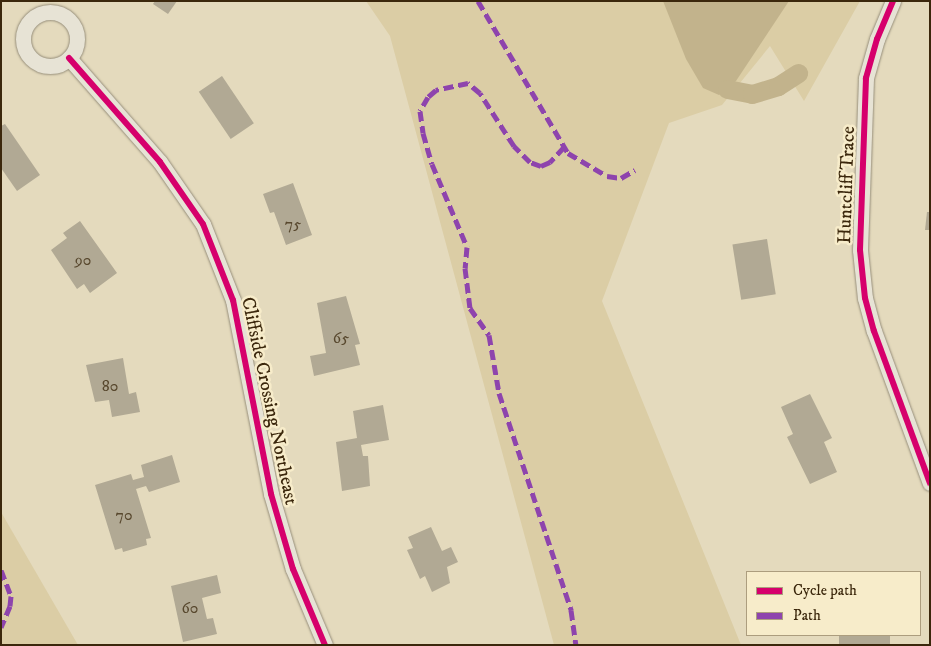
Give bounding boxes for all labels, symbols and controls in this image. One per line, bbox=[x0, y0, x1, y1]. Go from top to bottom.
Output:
street label: Huntcliff Trace bbox=[834, 126, 860, 244]
house number: 75 bbox=[285, 214, 301, 234]
house number: 90 bbox=[75, 250, 91, 270]
street label: Cliffside Crossing Northeast bbox=[236, 295, 302, 507]
house number: 65 bbox=[333, 328, 349, 348]
house number: 80 bbox=[102, 376, 118, 396]
house number: 70 bbox=[115, 505, 133, 525]
legend bbox=[746, 571, 921, 636]
text: Cycle path bbox=[793, 581, 857, 600]
house number: 60 bbox=[182, 598, 198, 618]
text: Path bbox=[793, 606, 821, 625]

